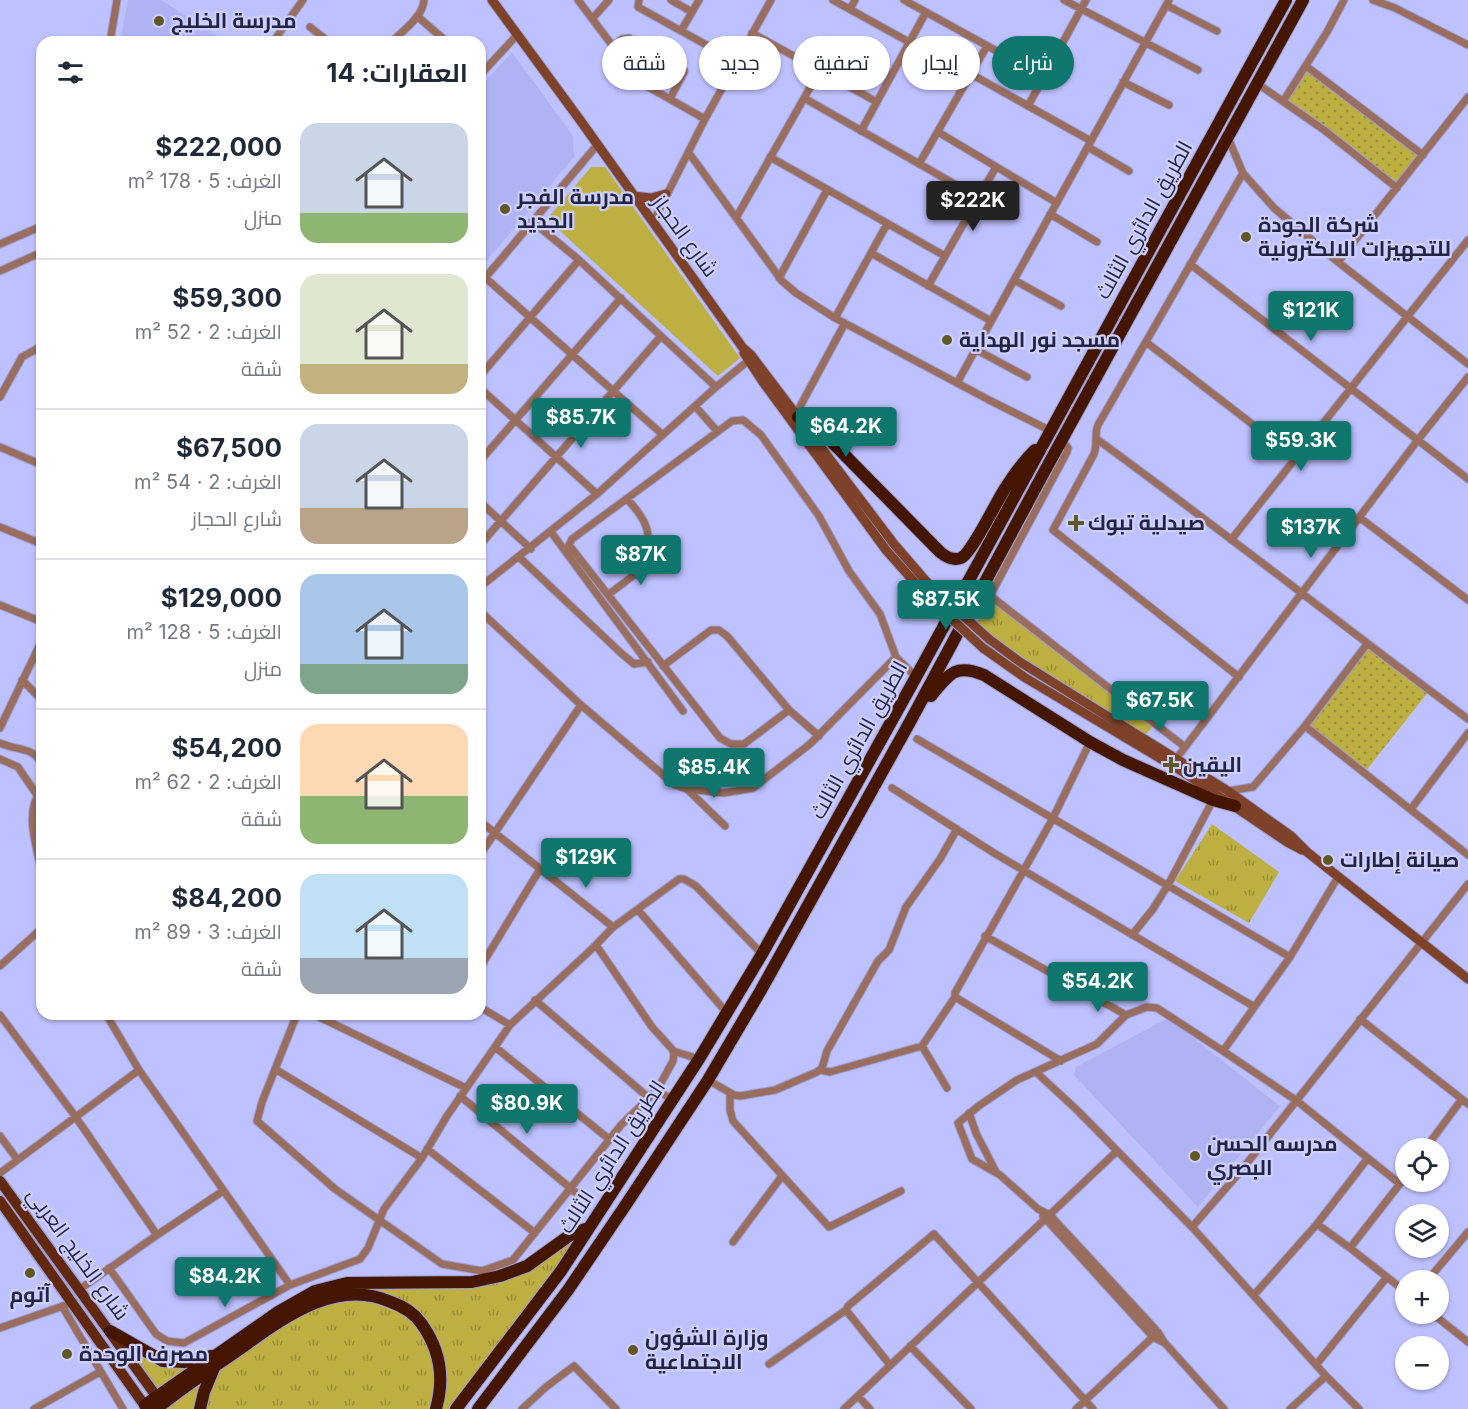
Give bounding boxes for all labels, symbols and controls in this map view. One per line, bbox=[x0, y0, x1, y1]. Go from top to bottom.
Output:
place label: مدرسة الخليج bbox=[171, 8, 297, 35]
marker: مدرسة الخليج bbox=[152, 14, 166, 28]
chip: شقة bbox=[602, 36, 687, 90]
chip: جديد bbox=[699, 36, 781, 90]
chip: تصفية bbox=[793, 36, 890, 90]
chip: إيجار bbox=[902, 36, 980, 90]
chip: شراء bbox=[992, 36, 1074, 90]
icon: filters bbox=[54, 56, 87, 89]
text: العقارات: 14 bbox=[326, 57, 468, 88]
text: $222,000 bbox=[155, 131, 282, 162]
street label: الطريق الدائري الثالث bbox=[1090, 136, 1201, 305]
icon: home bbox=[348, 147, 420, 219]
text: الغرف: 5 · 178 m² bbox=[128, 169, 282, 193]
pin: $222K bbox=[931, 181, 1015, 232]
place label: مدرسة الفجر الجديد bbox=[516, 184, 634, 233]
text: $222K bbox=[940, 188, 1006, 212]
street label: شارع الحجاز bbox=[645, 189, 723, 283]
marker: مدرسة الفجر الجديد bbox=[498, 202, 512, 216]
text: منزل bbox=[244, 206, 282, 230]
place label: شركة الجودة للتجهيزات الالكترونية bbox=[1258, 212, 1451, 262]
marker: شركة الجودة للتجهيزات الالكترونية bbox=[1239, 230, 1253, 244]
text: $59,300 bbox=[172, 282, 282, 313]
pin: $121K bbox=[1269, 291, 1353, 342]
icon: home bbox=[348, 298, 420, 370]
text: $121K bbox=[1282, 298, 1340, 322]
text: الغرف: 2 · 52 m² bbox=[135, 320, 282, 344]
place label: مسجد نور الهداية bbox=[959, 327, 1120, 353]
marker: مسجد نور الهداية bbox=[940, 333, 954, 347]
text: شقة bbox=[241, 357, 282, 381]
pin: $85.7K bbox=[532, 398, 630, 449]
text: $85.7K bbox=[546, 405, 616, 429]
pin: $64.2K bbox=[797, 407, 895, 458]
text: $64.2K bbox=[810, 414, 882, 438]
pin: $59.3K bbox=[1252, 421, 1350, 472]
text: $59.3K bbox=[1265, 428, 1337, 452]
text: $67,500 bbox=[176, 432, 282, 463]
icon: home bbox=[348, 448, 420, 520]
text: الغرف: 2 · 54 m² bbox=[134, 470, 282, 494]
text: شارع الحجاز bbox=[191, 507, 282, 531]
pin: $137K bbox=[1269, 508, 1353, 559]
place label: صيدلية تبوك bbox=[1088, 510, 1205, 536]
text: $137K bbox=[1281, 515, 1341, 539]
marker: صيدلية تبوك bbox=[1069, 516, 1083, 530]
pin: $87K bbox=[605, 535, 677, 586]
text: $87K bbox=[615, 542, 667, 566]
pin: $87.5K bbox=[897, 580, 995, 631]
text: $129,000 bbox=[161, 582, 282, 613]
text: $87.5K bbox=[912, 587, 980, 611]
icon: home bbox=[348, 598, 420, 670]
text: الغرف: 5 · 128 m² bbox=[126, 620, 282, 644]
street label: الطريق الدائري الثالث bbox=[805, 656, 916, 825]
text: منزل bbox=[244, 657, 282, 681]
pin: $67.5K bbox=[1111, 681, 1209, 732]
text: $67.5K bbox=[1126, 688, 1194, 712]
text: $54,200 bbox=[172, 732, 282, 763]
icon: home bbox=[348, 748, 420, 820]
pin: $85.4K bbox=[665, 748, 763, 799]
place label: اليقين bbox=[1183, 752, 1242, 777]
text: $85.4K bbox=[677, 755, 751, 779]
marker: اليقين bbox=[1164, 758, 1178, 772]
text: الغرف: 2 · 62 m² bbox=[135, 770, 282, 794]
text: شقة bbox=[241, 807, 282, 831]
pin: $129K bbox=[544, 838, 628, 889]
text: $129K bbox=[555, 845, 617, 869]
place label: صيانة إطارات bbox=[1340, 847, 1459, 874]
marker: صيانة إطارات bbox=[1321, 853, 1335, 867]
text: $84,200 bbox=[171, 882, 282, 913]
icon: home bbox=[348, 898, 420, 970]
text: الغرف: 3 · 89 m² bbox=[134, 920, 282, 944]
text: شقة bbox=[241, 957, 282, 981]
pin: $54.2K bbox=[1049, 962, 1147, 1013]
text: $54.2K bbox=[1062, 969, 1134, 993]
street label: الطريق الدائري الثالث bbox=[553, 1076, 674, 1240]
pin: $80.9K bbox=[478, 1084, 576, 1135]
text: $80.9K bbox=[491, 1091, 563, 1115]
place label: مدرسه الحسن البصري bbox=[1207, 1131, 1338, 1185]
map controls bbox=[1395, 1138, 1449, 1390]
button: locate bbox=[1395, 1138, 1449, 1192]
marker: مدرسه الحسن البصري bbox=[1188, 1149, 1202, 1163]
street label: شارع الخليج العربي bbox=[19, 1183, 135, 1327]
button: layers bbox=[1395, 1204, 1449, 1258]
pin: $84.2K bbox=[176, 1257, 274, 1308]
text: $84.2K bbox=[189, 1264, 261, 1288]
marker: آتوم bbox=[23, 1266, 37, 1280]
button: + bbox=[1395, 1270, 1449, 1324]
place label: آتوم bbox=[9, 1282, 51, 1309]
place label: وزارة الشؤون الاجتماعية bbox=[645, 1325, 769, 1374]
button: − bbox=[1395, 1336, 1449, 1390]
place label: مصرف الوحدة bbox=[79, 1341, 208, 1367]
marker: وزارة الشؤون الاجتماعية bbox=[626, 1343, 640, 1357]
marker: مصرف الوحدة bbox=[60, 1347, 74, 1361]

